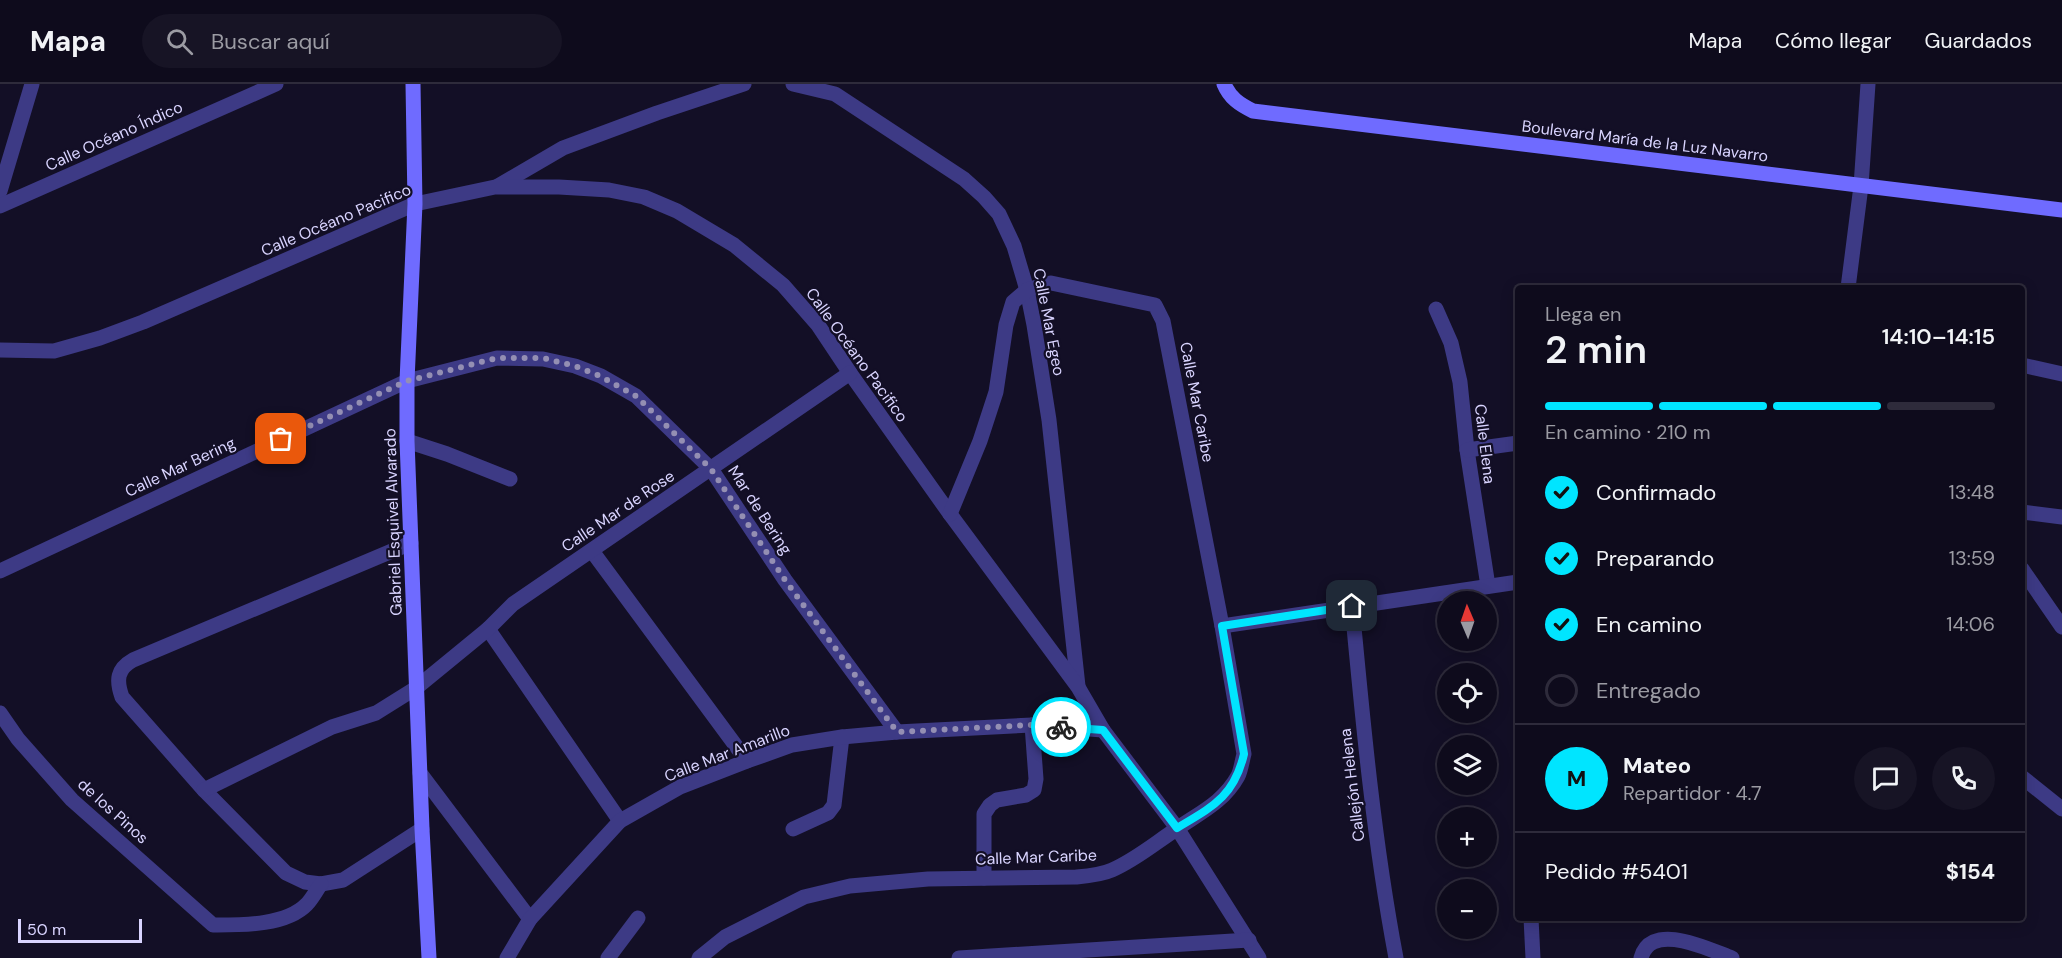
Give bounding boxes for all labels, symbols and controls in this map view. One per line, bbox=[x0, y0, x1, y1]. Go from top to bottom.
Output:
search box bbox=[142, 14, 562, 68]
text: Mapa bbox=[30, 23, 106, 60]
icon: search bbox=[163, 25, 196, 58]
text: Buscar aquí bbox=[211, 27, 330, 56]
text: Mapa bbox=[1688, 27, 1742, 55]
text: Cómo llegar bbox=[1775, 27, 1892, 55]
text: Guardados bbox=[1925, 27, 2032, 55]
street label: Calle Océano Índico bbox=[42, 96, 186, 176]
street label: Boulevard María de la Luz Navarro bbox=[1521, 115, 1769, 167]
street label: Calle Océano Pacifico bbox=[258, 179, 414, 261]
street label: Calle Mar Egeo bbox=[1028, 266, 1070, 378]
street label: Calle Océano Pacifico bbox=[801, 284, 913, 426]
text: Llega en bbox=[1545, 301, 1622, 327]
text: 14:10–14:15 bbox=[1882, 322, 1995, 351]
text: 2 min bbox=[1545, 324, 1647, 375]
street label: Calle Mar Caribe bbox=[1175, 340, 1219, 464]
street label: Calle Elena bbox=[1470, 403, 1500, 485]
pin bbox=[255, 413, 306, 464]
text: En camino · 210 m bbox=[1545, 419, 1711, 445]
icon: bag bbox=[264, 422, 297, 455]
street label: Gabriel Esquivel Alvarado bbox=[379, 428, 407, 616]
street label: Calle Mar Bering bbox=[121, 432, 239, 502]
street label: Mar de Bering bbox=[723, 461, 797, 559]
street label: Calle Mar de Rose bbox=[557, 465, 679, 557]
icon: check bbox=[1545, 476, 1578, 509]
text: Confirmado bbox=[1596, 478, 1716, 507]
text: 13:48 bbox=[1949, 479, 1995, 505]
icon: check bbox=[1545, 542, 1578, 575]
text: Preparando bbox=[1596, 544, 1714, 573]
text: 13:59 bbox=[1949, 545, 1995, 571]
pin bbox=[1326, 580, 1377, 631]
icon: home bbox=[1335, 589, 1368, 622]
north arrow bbox=[1437, 591, 1497, 651]
map controls bbox=[1437, 591, 1497, 939]
icon: check bbox=[1545, 608, 1578, 641]
text: En camino bbox=[1596, 610, 1702, 639]
text: 14:06 bbox=[1946, 611, 1995, 637]
button: locate bbox=[1437, 663, 1497, 723]
text: Entregado bbox=[1596, 676, 1701, 705]
courier bbox=[1031, 697, 1091, 757]
icon: bike bbox=[1045, 711, 1078, 744]
street label: Calle Mar Amarillo bbox=[661, 719, 793, 787]
street label: Callejón Helena bbox=[1335, 727, 1369, 843]
button: layers bbox=[1437, 735, 1497, 795]
button: chat bbox=[1854, 747, 1917, 810]
button: phone bbox=[1932, 747, 1995, 810]
text: Mateo bbox=[1623, 751, 1691, 780]
text: M bbox=[1567, 764, 1586, 793]
street label: de los Pinos bbox=[73, 774, 153, 848]
text: Repartidor · 4.7 bbox=[1623, 780, 1762, 806]
button: + bbox=[1437, 807, 1497, 867]
street label: Calle Mar Caribe bbox=[975, 844, 1097, 870]
text: Pedido #5401 bbox=[1545, 857, 1688, 886]
text: $154 bbox=[1946, 857, 1995, 886]
button: − bbox=[1437, 879, 1497, 939]
scale bar bbox=[18, 916, 142, 944]
text: 50 m bbox=[27, 919, 66, 940]

